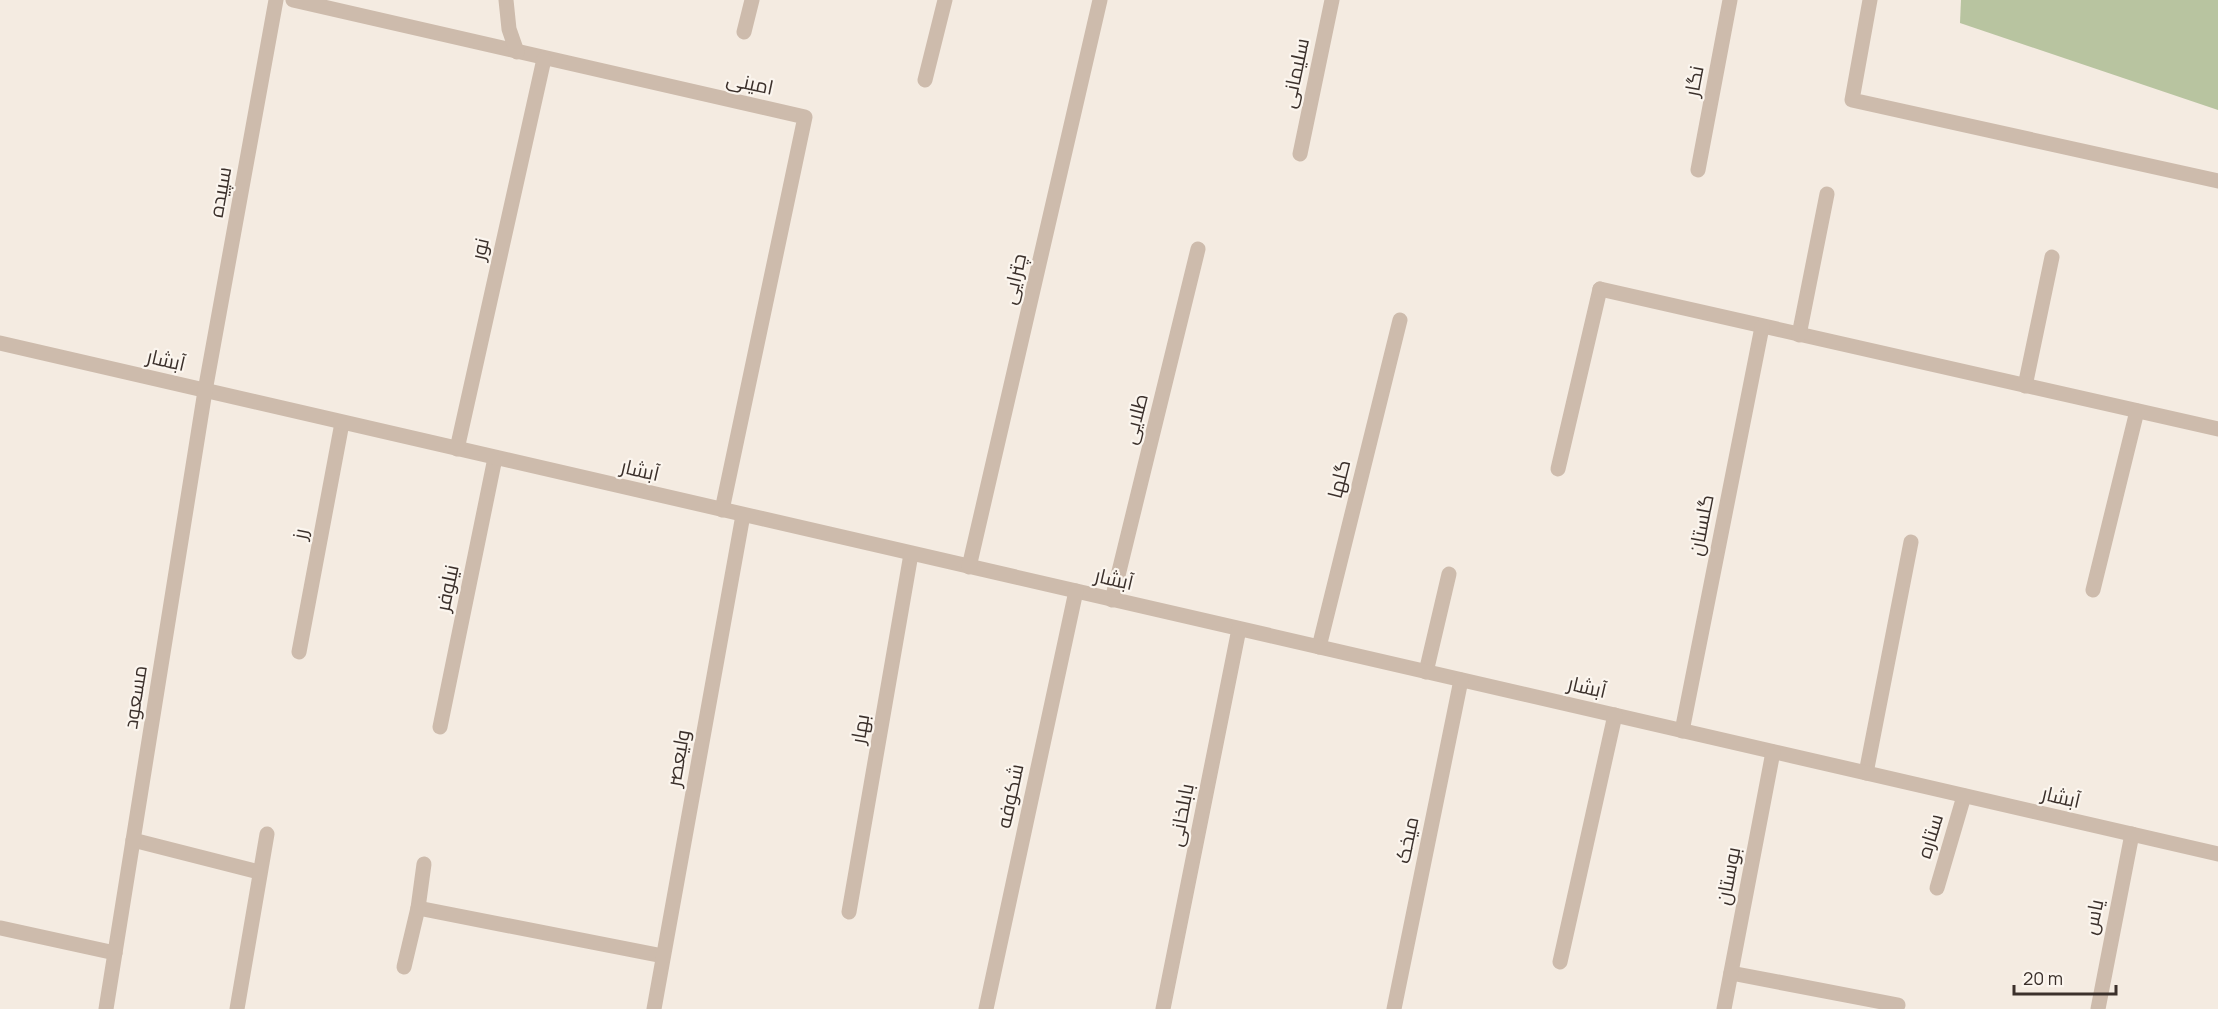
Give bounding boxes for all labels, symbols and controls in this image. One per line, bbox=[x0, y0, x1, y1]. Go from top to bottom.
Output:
street label: سلیمانی bbox=[1274, 35, 1315, 110]
street label: نگار bbox=[1677, 63, 1710, 100]
street label: امینی bbox=[724, 64, 776, 101]
street label: سپیده bbox=[202, 165, 237, 219]
street label: نور bbox=[464, 235, 495, 264]
street label: چترایی bbox=[995, 251, 1032, 307]
street label: آبشار bbox=[143, 342, 189, 377]
street label: طلایی bbox=[1115, 391, 1154, 447]
street label: آبشار bbox=[617, 452, 663, 487]
street label: گلها bbox=[1321, 457, 1356, 501]
street label: گلستان bbox=[1681, 492, 1720, 558]
street label: رز bbox=[285, 526, 314, 543]
street label: آبشار bbox=[1091, 561, 1137, 596]
street label: نیلوفر bbox=[428, 562, 465, 615]
street label: مسعود bbox=[116, 663, 153, 731]
street label: آبشار bbox=[1564, 669, 1610, 704]
street label: بهار bbox=[843, 712, 875, 747]
street label: ولیعصر bbox=[659, 727, 696, 790]
street label: شکوفه bbox=[990, 761, 1029, 830]
street label: آبشار bbox=[2038, 779, 2084, 814]
street label: بابلخانی bbox=[1161, 781, 1200, 849]
street label: ستاره bbox=[1910, 810, 1949, 861]
street label: میخک bbox=[1388, 814, 1425, 866]
street label: بوستان bbox=[1709, 845, 1746, 907]
street label: یاس bbox=[2076, 896, 2110, 937]
scale bar bbox=[2014, 958, 2116, 996]
text: 20 m bbox=[2023, 966, 2063, 990]

